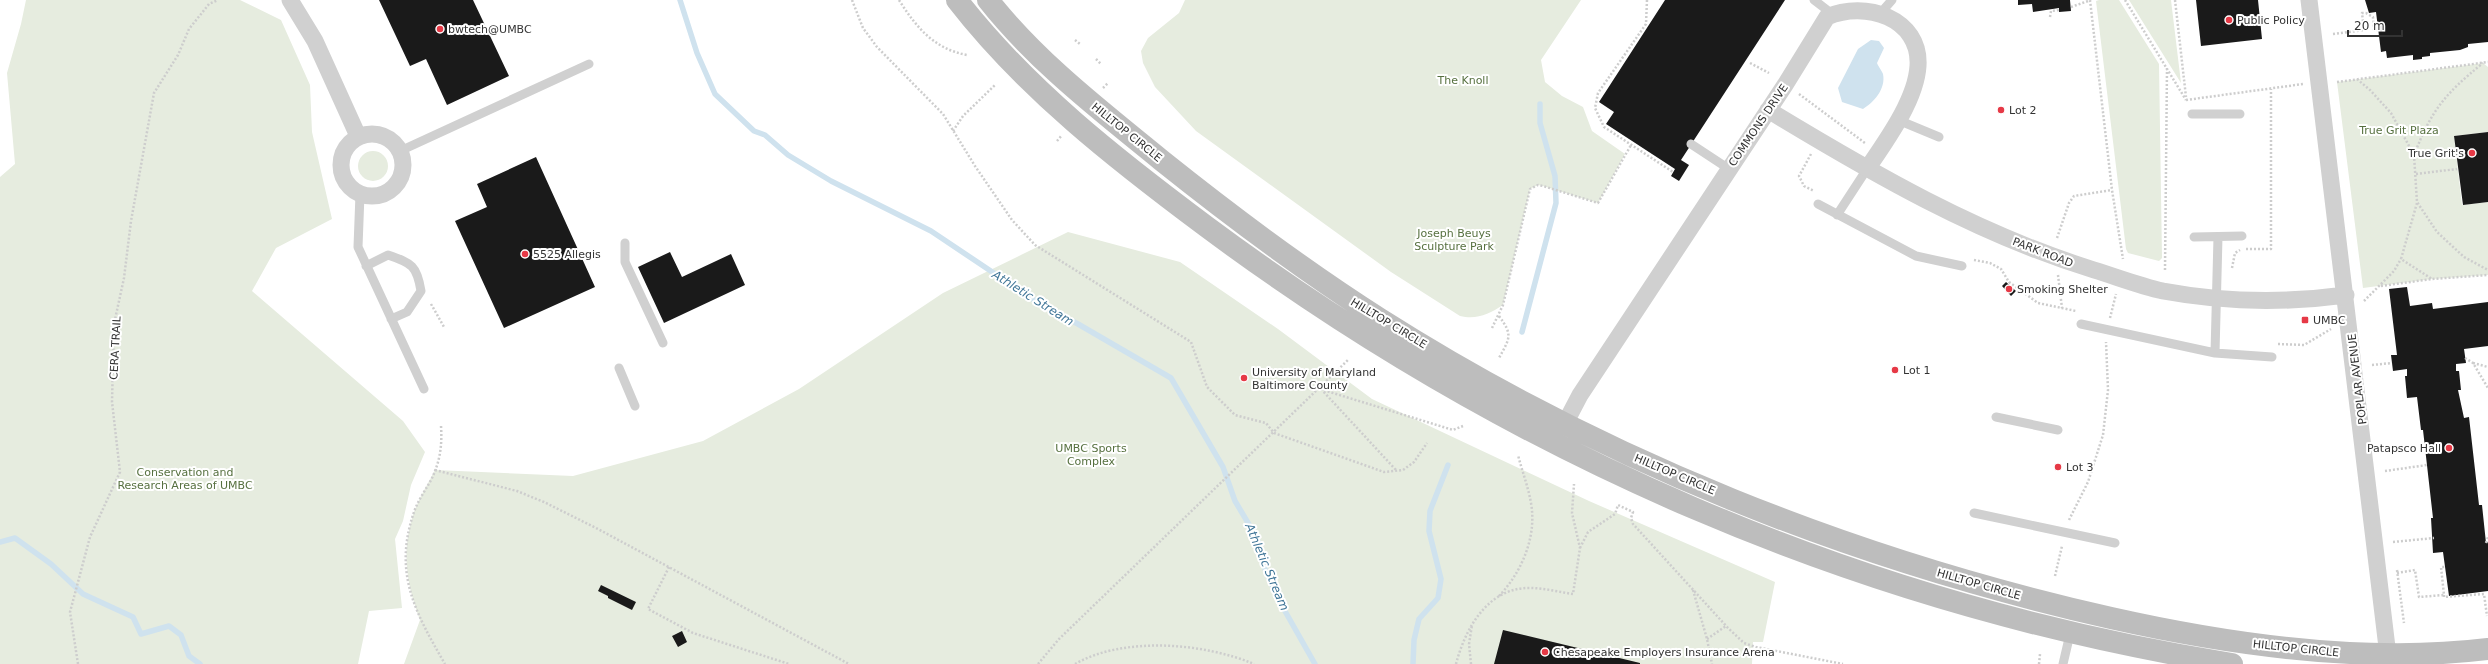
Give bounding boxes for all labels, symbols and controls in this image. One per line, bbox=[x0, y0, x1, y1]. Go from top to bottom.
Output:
scale bar bbox=[2348, 12, 2402, 38]
place label: Public Policy bbox=[2237, 14, 2305, 27]
marker: Public Policy bbox=[2224, 15, 2234, 25]
text: 20 m bbox=[2354, 19, 2385, 33]
place label: bwtech@UMBC bbox=[448, 23, 532, 36]
marker: bwtech@UMBC bbox=[435, 24, 445, 34]
park label: The Knoll bbox=[1437, 74, 1488, 87]
street label: COMMONS DRIVE bbox=[1726, 82, 1791, 169]
street label: HILLTOP CIRCLE bbox=[1089, 100, 1164, 165]
place label: Lot 2 bbox=[2009, 104, 2036, 117]
marker: Lot 2 bbox=[1996, 105, 2006, 115]
park label: True Grit Plaza bbox=[2358, 124, 2439, 137]
place label: True Grit's bbox=[2407, 147, 2464, 160]
marker: True Grit's bbox=[2467, 148, 2477, 158]
park label: Joseph Beuys Sculpture Park bbox=[1414, 227, 1494, 253]
street label: PARK ROAD bbox=[2011, 235, 2075, 270]
place label: 5525 Allegis bbox=[533, 248, 601, 261]
marker: 5525 Allegis bbox=[520, 249, 530, 259]
water label: Athletic Stream bbox=[989, 267, 1076, 329]
place label: Smoking Shelter bbox=[2017, 283, 2108, 296]
marker: Smoking Shelter bbox=[2004, 284, 2014, 294]
street label: HILLTOP CIRCLE bbox=[1348, 296, 1429, 351]
place label: UMBC bbox=[2313, 314, 2346, 327]
street label: CERA TRAIL bbox=[107, 315, 124, 380]
marker: UMBC bbox=[2300, 315, 2310, 325]
street label: POPLAR AVENUE bbox=[2345, 333, 2370, 425]
place label: Lot 1 bbox=[1903, 364, 1930, 377]
marker: Lot 1 bbox=[1890, 365, 1900, 375]
place label: University of Maryland Baltimore County bbox=[1252, 366, 1376, 392]
marker: University of Maryland Baltimore County bbox=[1239, 373, 1249, 383]
park label: UMBC Sports Complex bbox=[1055, 442, 1127, 468]
place label: Patapsco Hall bbox=[2367, 442, 2441, 455]
marker: Patapsco Hall bbox=[2444, 443, 2454, 453]
street label: HILLTOP CIRCLE bbox=[1632, 452, 1717, 497]
place label: Lot 3 bbox=[2066, 461, 2093, 474]
marker: Lot 3 bbox=[2053, 462, 2063, 472]
park label: Conservation and Research Areas of UMBC bbox=[117, 466, 253, 492]
water label: Athletic Stream bbox=[1242, 520, 1292, 613]
street label: HILLTOP CIRCLE bbox=[1935, 566, 2022, 603]
street label: HILLTOP CIRCLE bbox=[2252, 638, 2340, 659]
place label: Chesapeake Employers Insurance Arena bbox=[1553, 646, 1775, 659]
marker: Chesapeake Employers Insurance Arena bbox=[1540, 647, 1550, 657]

